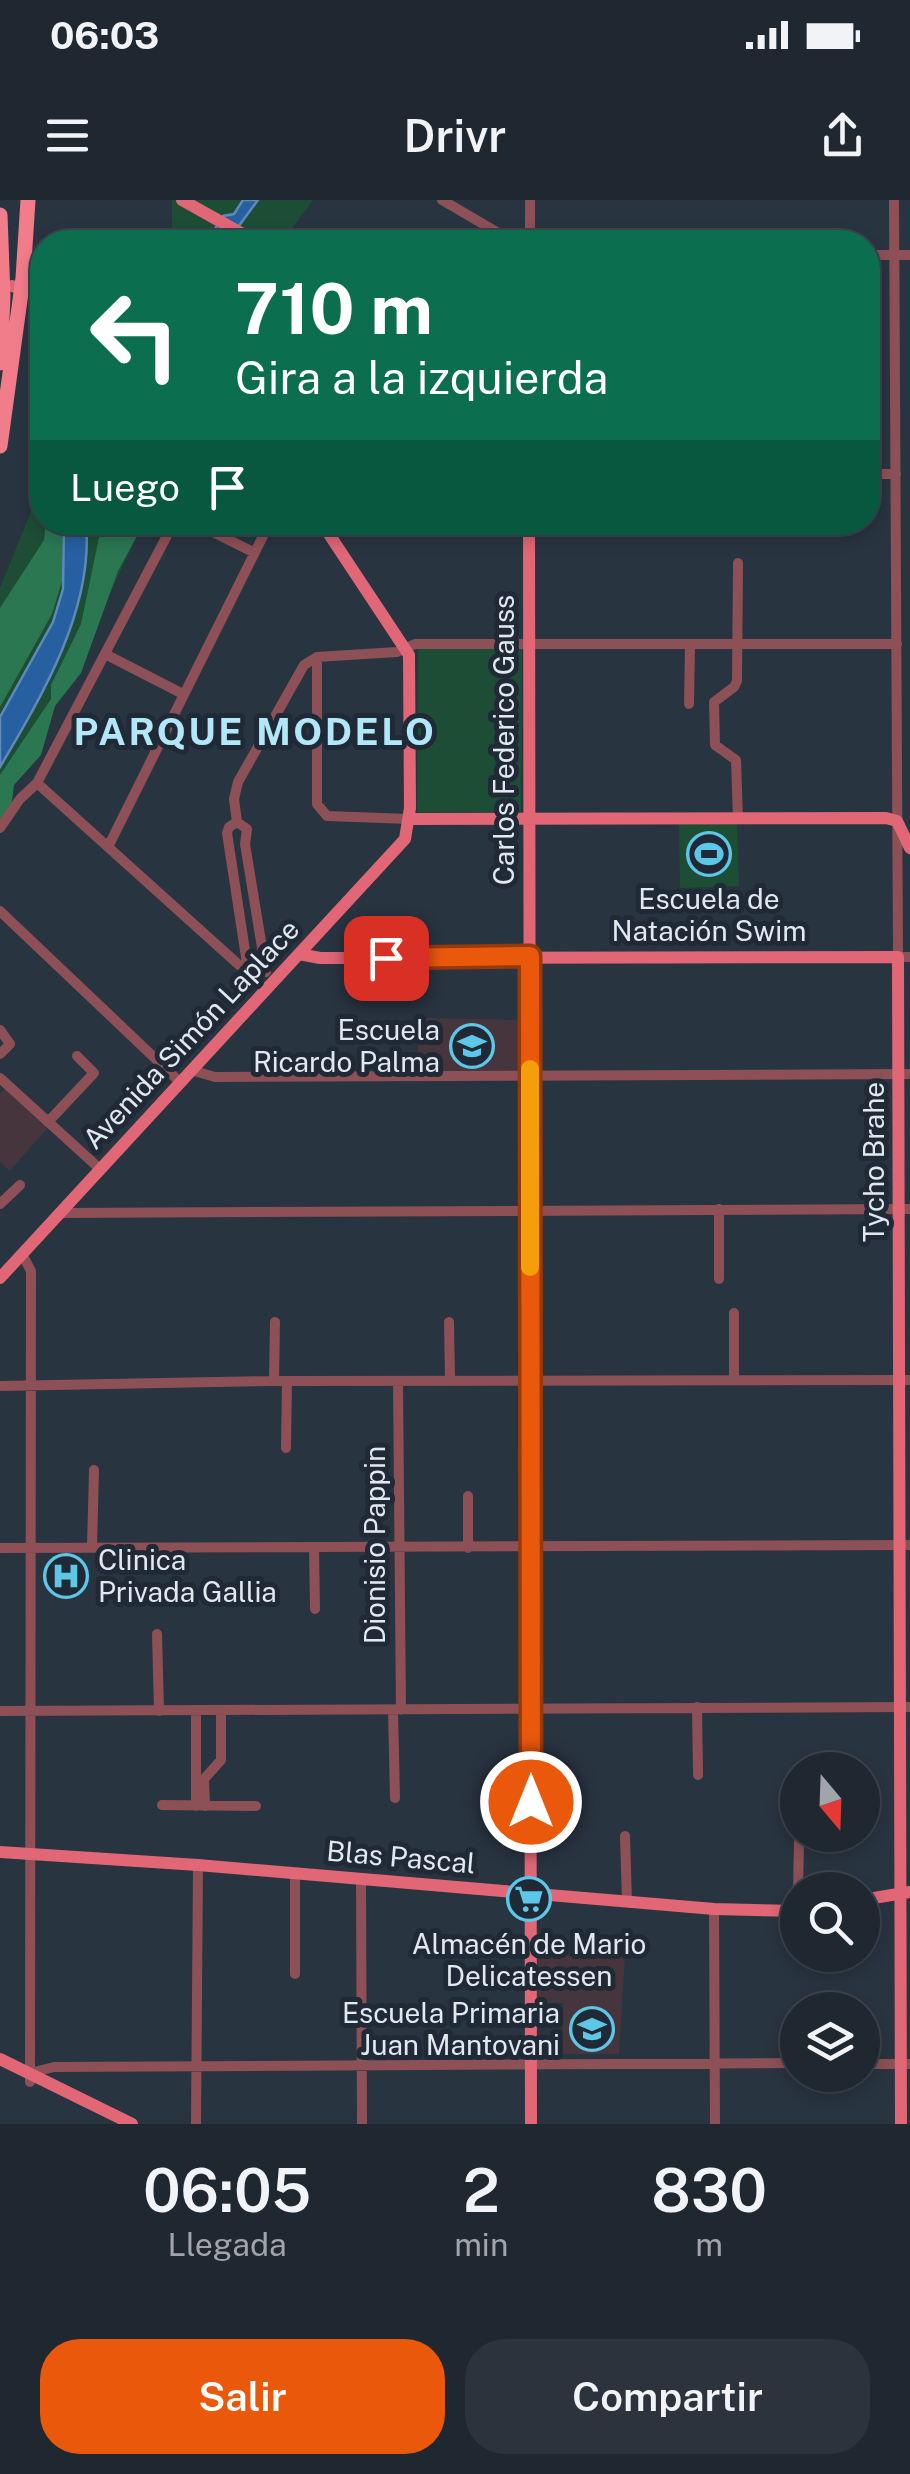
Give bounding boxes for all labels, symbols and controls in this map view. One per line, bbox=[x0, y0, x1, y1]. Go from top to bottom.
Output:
text: 06:03 bbox=[50, 13, 159, 58]
icon: menu bbox=[40, 108, 95, 163]
icon: share bbox=[815, 108, 870, 163]
text: Drivr bbox=[404, 109, 506, 162]
text: 710 m bbox=[235, 267, 433, 350]
icon: left bbox=[70, 270, 200, 400]
text: Gira a la izquierda bbox=[235, 351, 608, 404]
icon: arrive bbox=[200, 460, 255, 515]
text: Luego bbox=[70, 465, 180, 510]
street label: Carlos Federico Gauss bbox=[487, 595, 520, 885]
district label: PARQUE MODELO bbox=[74, 709, 436, 754]
sports icon: Escuela de Natación Swim bbox=[686, 831, 732, 877]
place label: Escuela de Natación Swim bbox=[611, 882, 807, 947]
street label: Avenida Simón Laplace bbox=[76, 912, 306, 1155]
pin bbox=[344, 916, 429, 1001]
icon: arrive bbox=[359, 931, 414, 986]
place label: Escuela Ricardo Palma bbox=[253, 1013, 440, 1078]
school or university icon: Escuela Ricardo Palma bbox=[449, 1023, 495, 1069]
street label: Tycho Brahe bbox=[857, 1082, 890, 1242]
street label: Dionisio Pappin bbox=[358, 1446, 391, 1644]
place label: Clinica Privada Gallia bbox=[98, 1543, 277, 1608]
hospital icon: Clinica Privada Gallia bbox=[43, 1553, 89, 1599]
position arrow bbox=[479, 1750, 583, 1854]
north arrow bbox=[780, 1752, 880, 1852]
map controls bbox=[780, 1752, 880, 2092]
street label: Blas Pascal bbox=[325, 1834, 477, 1879]
button: search bbox=[780, 1872, 880, 1972]
supermarket icon: Almacén de Mario Delicatessen bbox=[506, 1876, 552, 1922]
place label: Almacén de Mario Delicatessen bbox=[412, 1927, 646, 1992]
button: layers bbox=[780, 1992, 880, 2092]
place label: Escuela Primaria Juan Mantovani bbox=[342, 1996, 560, 2061]
school or university icon: Escuela Primaria Juan Mantovani bbox=[569, 2006, 615, 2052]
text: 06:05 bbox=[143, 2155, 311, 2226]
text: 2 bbox=[463, 2155, 500, 2226]
text: 830 bbox=[651, 2155, 767, 2226]
text: Llegada bbox=[167, 2226, 287, 2263]
text: min bbox=[454, 2226, 508, 2263]
text: m bbox=[695, 2226, 723, 2263]
button: Salir bbox=[40, 2339, 445, 2454]
button: Compartir bbox=[465, 2339, 870, 2454]

